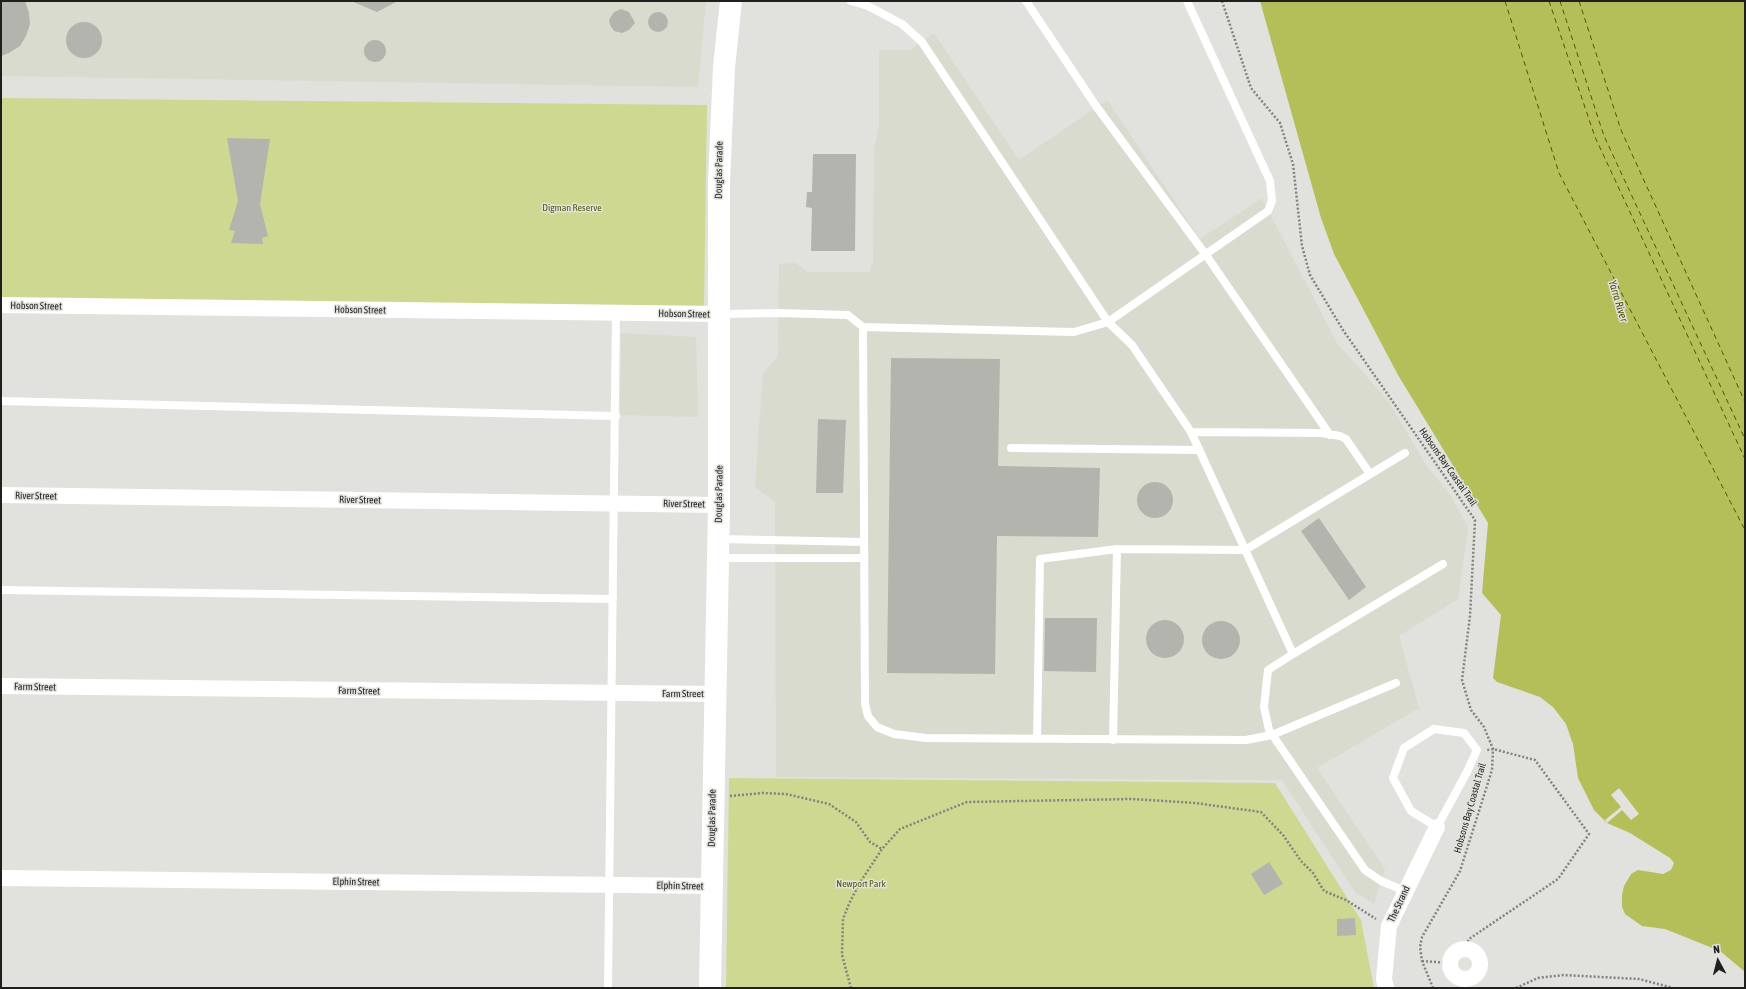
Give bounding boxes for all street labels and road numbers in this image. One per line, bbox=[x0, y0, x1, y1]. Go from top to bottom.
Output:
street label: Douglas Parade bbox=[712, 141, 726, 199]
street label: Hobson Street bbox=[10, 300, 62, 312]
street label: Hobson Street bbox=[334, 304, 386, 316]
street label: Hobson Street bbox=[658, 308, 710, 320]
street label: Hobsons Bay Coastal Trail bbox=[1416, 425, 1480, 509]
street label: Douglas Parade bbox=[712, 465, 726, 523]
street label: River Street bbox=[15, 490, 57, 502]
street label: River Street bbox=[339, 494, 381, 506]
street label: River Street bbox=[663, 498, 705, 510]
street label: Farm Street bbox=[14, 681, 56, 693]
street label: Farm Street bbox=[338, 685, 380, 697]
street label: Farm Street bbox=[662, 688, 704, 700]
street label: Hobsons Bay Coastal Trail bbox=[1451, 762, 1489, 854]
street label: Douglas Parade bbox=[705, 789, 719, 847]
street label: Elphin Street bbox=[332, 876, 380, 888]
street label: Elphin Street bbox=[656, 880, 704, 892]
street label: The Strand bbox=[1385, 884, 1413, 924]

